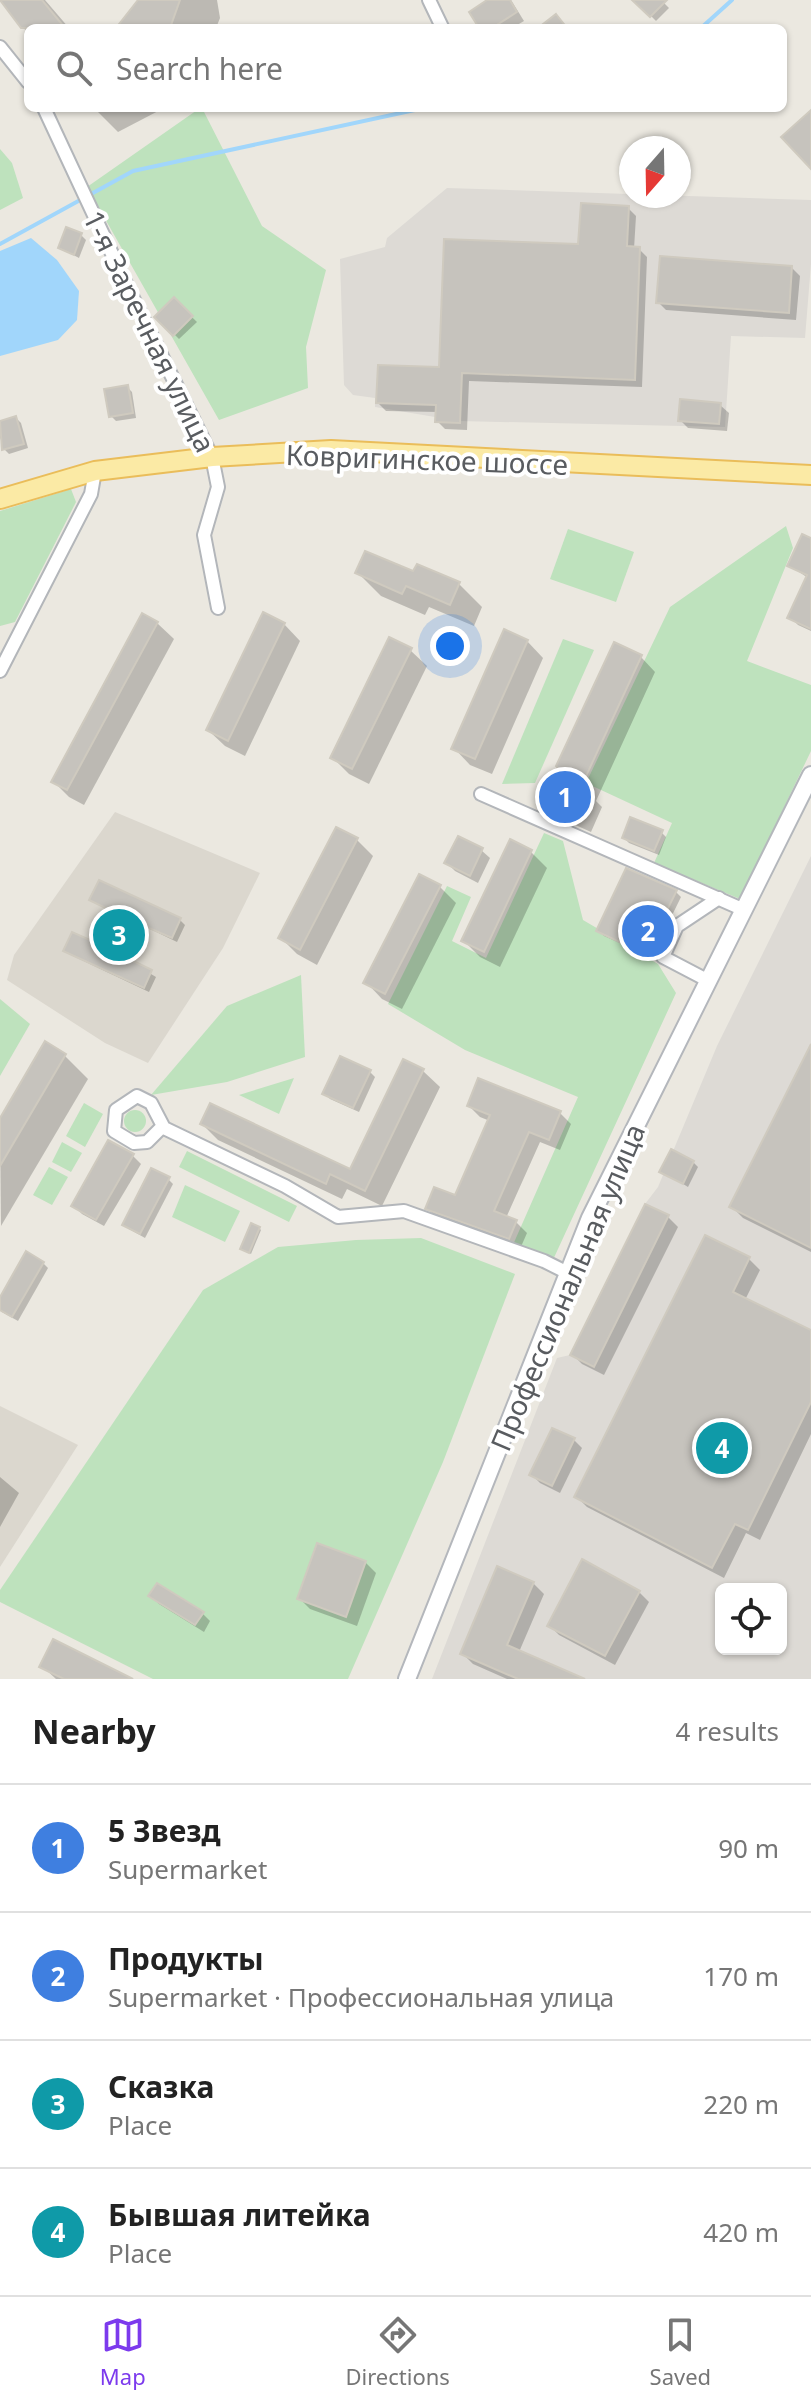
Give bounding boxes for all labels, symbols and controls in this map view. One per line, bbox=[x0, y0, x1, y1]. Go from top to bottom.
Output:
search box bbox=[24, 24, 787, 112]
icon: search bbox=[52, 46, 96, 90]
text: Search here bbox=[116, 48, 283, 89]
north arrow bbox=[619, 136, 691, 208]
street label: 1-я Заречная улица bbox=[75, 204, 225, 458]
street label: Ковригинское шоссе bbox=[285, 435, 569, 483]
your location bbox=[430, 626, 470, 666]
pin: 1 bbox=[539, 767, 591, 827]
pin: 2 bbox=[622, 901, 674, 961]
pin: 3 bbox=[93, 905, 145, 965]
street label: Профессиональная улица bbox=[481, 1118, 653, 1456]
pin: 4 bbox=[696, 1418, 748, 1478]
map controls bbox=[715, 1583, 787, 1655]
button: locate bbox=[715, 1583, 787, 1655]
text: Nearby bbox=[32, 1708, 156, 1754]
text: 4 results bbox=[675, 1713, 779, 1749]
text: 5 Звезд bbox=[108, 1810, 221, 1851]
text: 1 bbox=[51, 1830, 65, 1866]
text: 90 m bbox=[718, 1830, 779, 1866]
text: Supermarket bbox=[108, 1851, 267, 1887]
text: Продукты bbox=[108, 1938, 264, 1979]
text: 2 bbox=[51, 1958, 65, 1994]
text: 170 m bbox=[703, 1958, 779, 1994]
text: Supermarket · Профессиональная улица bbox=[108, 1979, 614, 2015]
text: Сказка bbox=[108, 2066, 214, 2107]
text: 3 bbox=[51, 2086, 65, 2122]
text: 220 m bbox=[703, 2086, 779, 2122]
text: Place bbox=[108, 2107, 172, 2143]
text: Бывшая литейка bbox=[108, 2194, 371, 2235]
text: 4 bbox=[51, 2214, 65, 2250]
text: 420 m bbox=[703, 2214, 779, 2250]
text: Place bbox=[108, 2235, 172, 2271]
tab: Map bbox=[100, 2313, 146, 2391]
tab: Directions bbox=[345, 2313, 450, 2391]
tab: Saved bbox=[650, 2313, 711, 2391]

